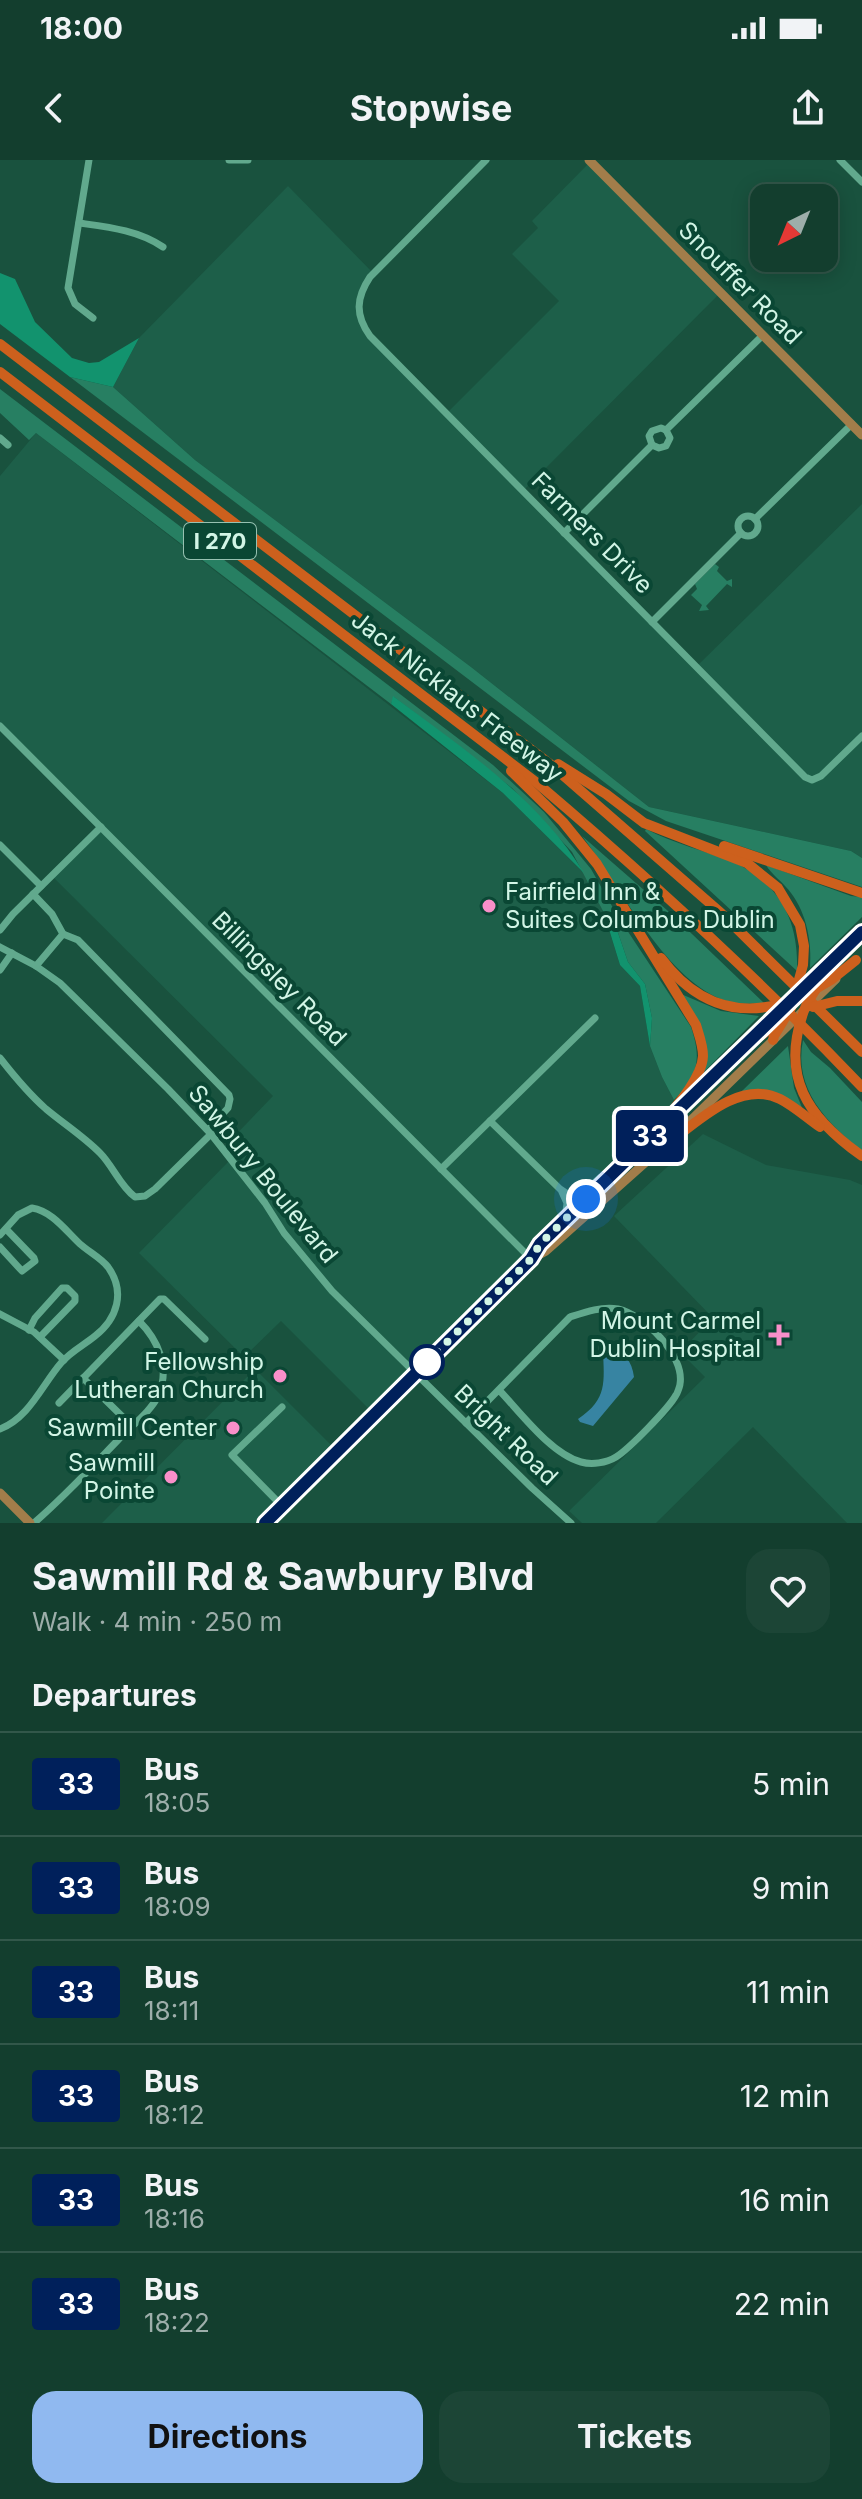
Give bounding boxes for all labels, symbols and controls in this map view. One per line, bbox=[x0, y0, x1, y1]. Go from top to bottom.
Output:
text: 18:00 bbox=[40, 10, 123, 46]
icon: back bbox=[32, 86, 76, 130]
text: Stopwise bbox=[350, 86, 512, 130]
icon: share bbox=[786, 86, 830, 130]
north arrow bbox=[750, 184, 838, 272]
map controls bbox=[750, 184, 838, 272]
street label: Snouffer Road bbox=[673, 215, 808, 350]
street label: Farmers Drive bbox=[526, 466, 659, 599]
road number: I 270 bbox=[184, 523, 256, 559]
street label: Jack Nicklaus Freeway bbox=[346, 605, 569, 788]
place label: Fairfield Inn & Suites Columbus Dublin bbox=[505, 877, 775, 934]
marker: Fairfield Inn & Suites Columbus Dublin bbox=[480, 897, 498, 915]
street label: Billingsley Road bbox=[206, 905, 353, 1052]
street label: Sawbury Boulevard bbox=[183, 1079, 344, 1269]
line badge: 33 bbox=[614, 1110, 686, 1162]
text: 33 bbox=[632, 1119, 668, 1153]
your location bbox=[566, 1179, 606, 1219]
place label: Mount Carmel Dublin Hospital bbox=[590, 1306, 761, 1363]
marker: Mount Carmel Dublin Hospital bbox=[768, 1324, 790, 1346]
unlabelled marker bbox=[410, 1345, 444, 1379]
place label: Fellowship Lutheran Church bbox=[74, 1347, 264, 1404]
marker: Fellowship Lutheran Church bbox=[271, 1367, 289, 1385]
street label: Bright Road bbox=[449, 1378, 564, 1491]
place label: Sawmill Center bbox=[47, 1413, 217, 1442]
marker: Sawmill Center bbox=[224, 1419, 242, 1437]
place label: Sawmill Pointe bbox=[68, 1448, 155, 1505]
marker: Sawmill Pointe bbox=[162, 1468, 180, 1486]
button: heart bbox=[746, 1549, 830, 1633]
text: Sawmill Rd & Sawbury Blvd bbox=[32, 1553, 534, 1599]
text: Walk · 4 min · 250 m bbox=[32, 1606, 282, 1637]
text: Departures bbox=[32, 1677, 197, 1713]
text: Bus bbox=[144, 1751, 199, 1787]
text: 5 min bbox=[752, 1766, 830, 1802]
text: 33 bbox=[58, 1767, 94, 1801]
text: 18:05 bbox=[144, 1787, 210, 1818]
text: Bus bbox=[144, 1855, 199, 1891]
text: 9 min bbox=[752, 1870, 830, 1906]
text: 33 bbox=[58, 1871, 94, 1905]
text: 18:09 bbox=[144, 1891, 211, 1922]
text: Bus bbox=[144, 1959, 199, 1995]
text: 11 min bbox=[746, 1974, 830, 2010]
text: 33 bbox=[58, 1975, 94, 2009]
text: 18:11 bbox=[144, 1995, 199, 2026]
text: Bus bbox=[144, 2063, 199, 2099]
text: 12 min bbox=[740, 2078, 830, 2114]
text: 33 bbox=[58, 2079, 94, 2113]
text: 18:12 bbox=[144, 2099, 205, 2130]
text: Bus bbox=[144, 2167, 199, 2203]
text: 16 min bbox=[739, 2182, 830, 2218]
text: 33 bbox=[58, 2183, 94, 2217]
text: 18:16 bbox=[144, 2203, 205, 2234]
text: Bus bbox=[144, 2271, 199, 2307]
text: 22 min bbox=[734, 2286, 830, 2322]
text: 33 bbox=[58, 2287, 94, 2321]
text: 18:22 bbox=[144, 2307, 210, 2338]
button: Directions bbox=[32, 2391, 423, 2483]
button: Tickets bbox=[439, 2391, 830, 2483]

